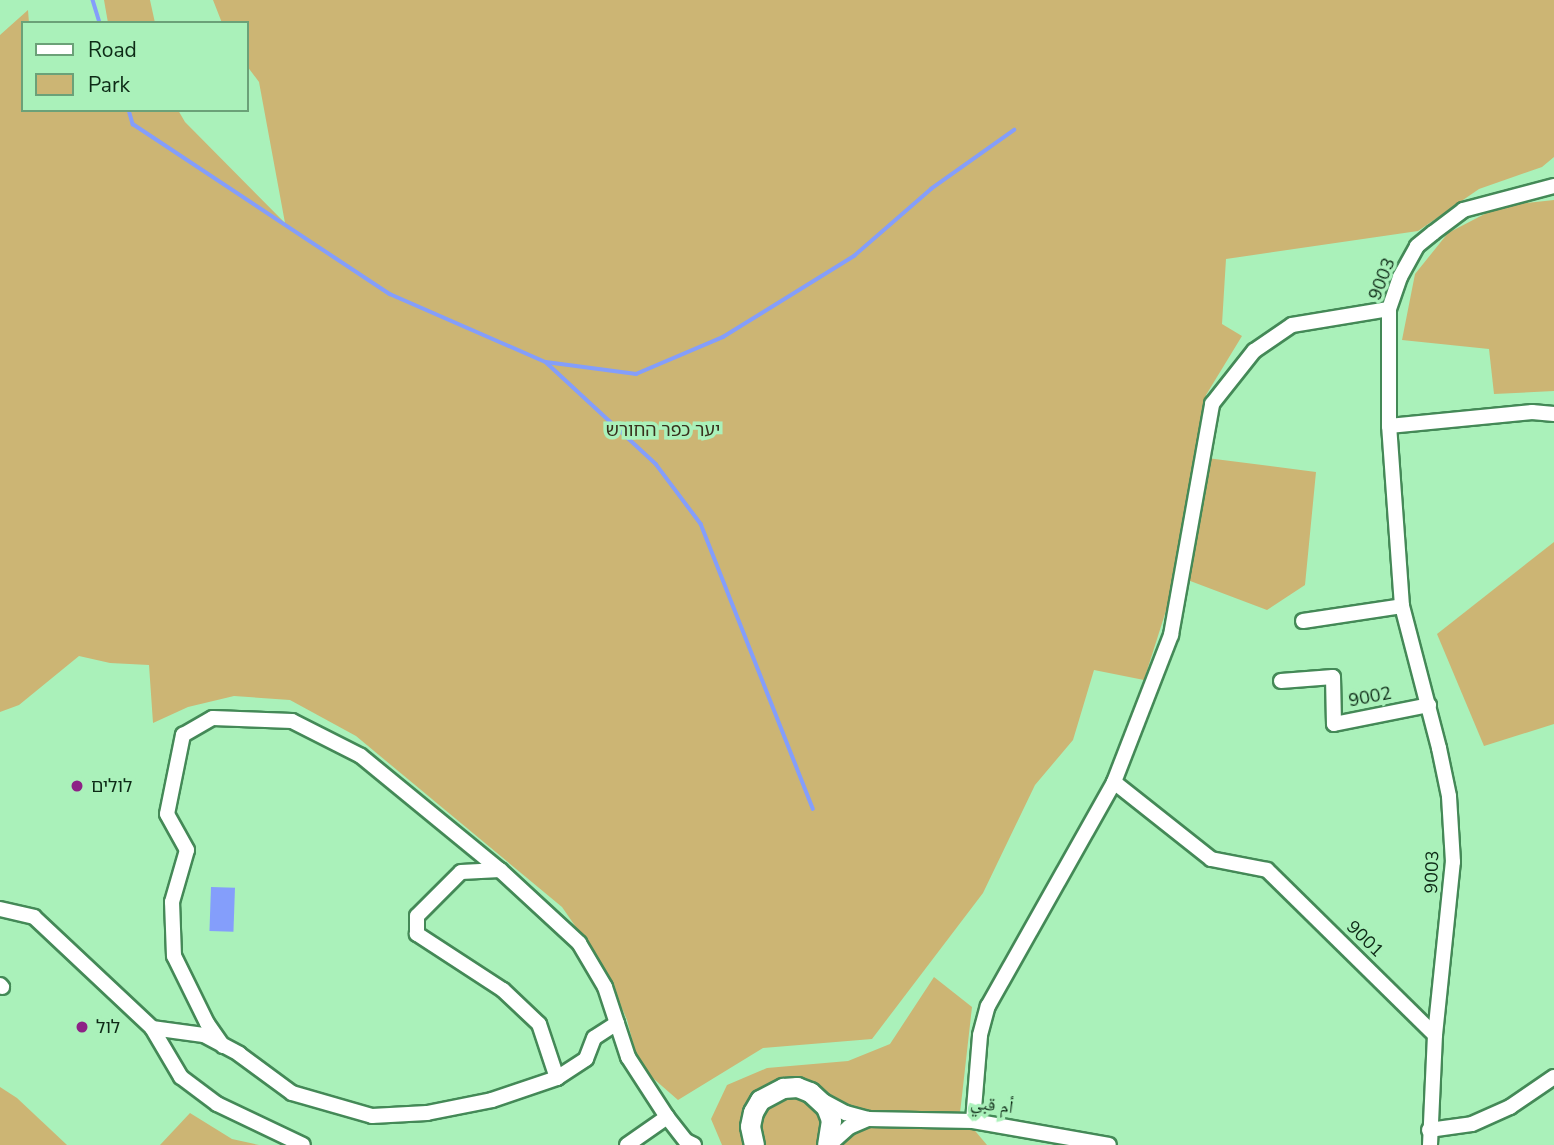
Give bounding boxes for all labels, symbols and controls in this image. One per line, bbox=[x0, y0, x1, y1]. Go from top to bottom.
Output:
legend bbox=[21, 21, 248, 112]
text: Road bbox=[88, 36, 137, 64]
text: Park bbox=[88, 71, 130, 99]
street label: 9003 bbox=[1364, 255, 1400, 303]
park label: יער כפר החורש bbox=[606, 419, 720, 441]
street label: 9002 bbox=[1347, 682, 1393, 712]
place label: לולים bbox=[91, 775, 132, 797]
marker: לולים bbox=[69, 778, 85, 794]
street label: 9003 bbox=[1420, 850, 1444, 894]
street label: 9001 bbox=[1342, 916, 1388, 962]
place label: לול bbox=[96, 1016, 120, 1038]
marker: לול bbox=[74, 1019, 90, 1035]
street label: أم قبي bbox=[969, 1092, 1015, 1118]

